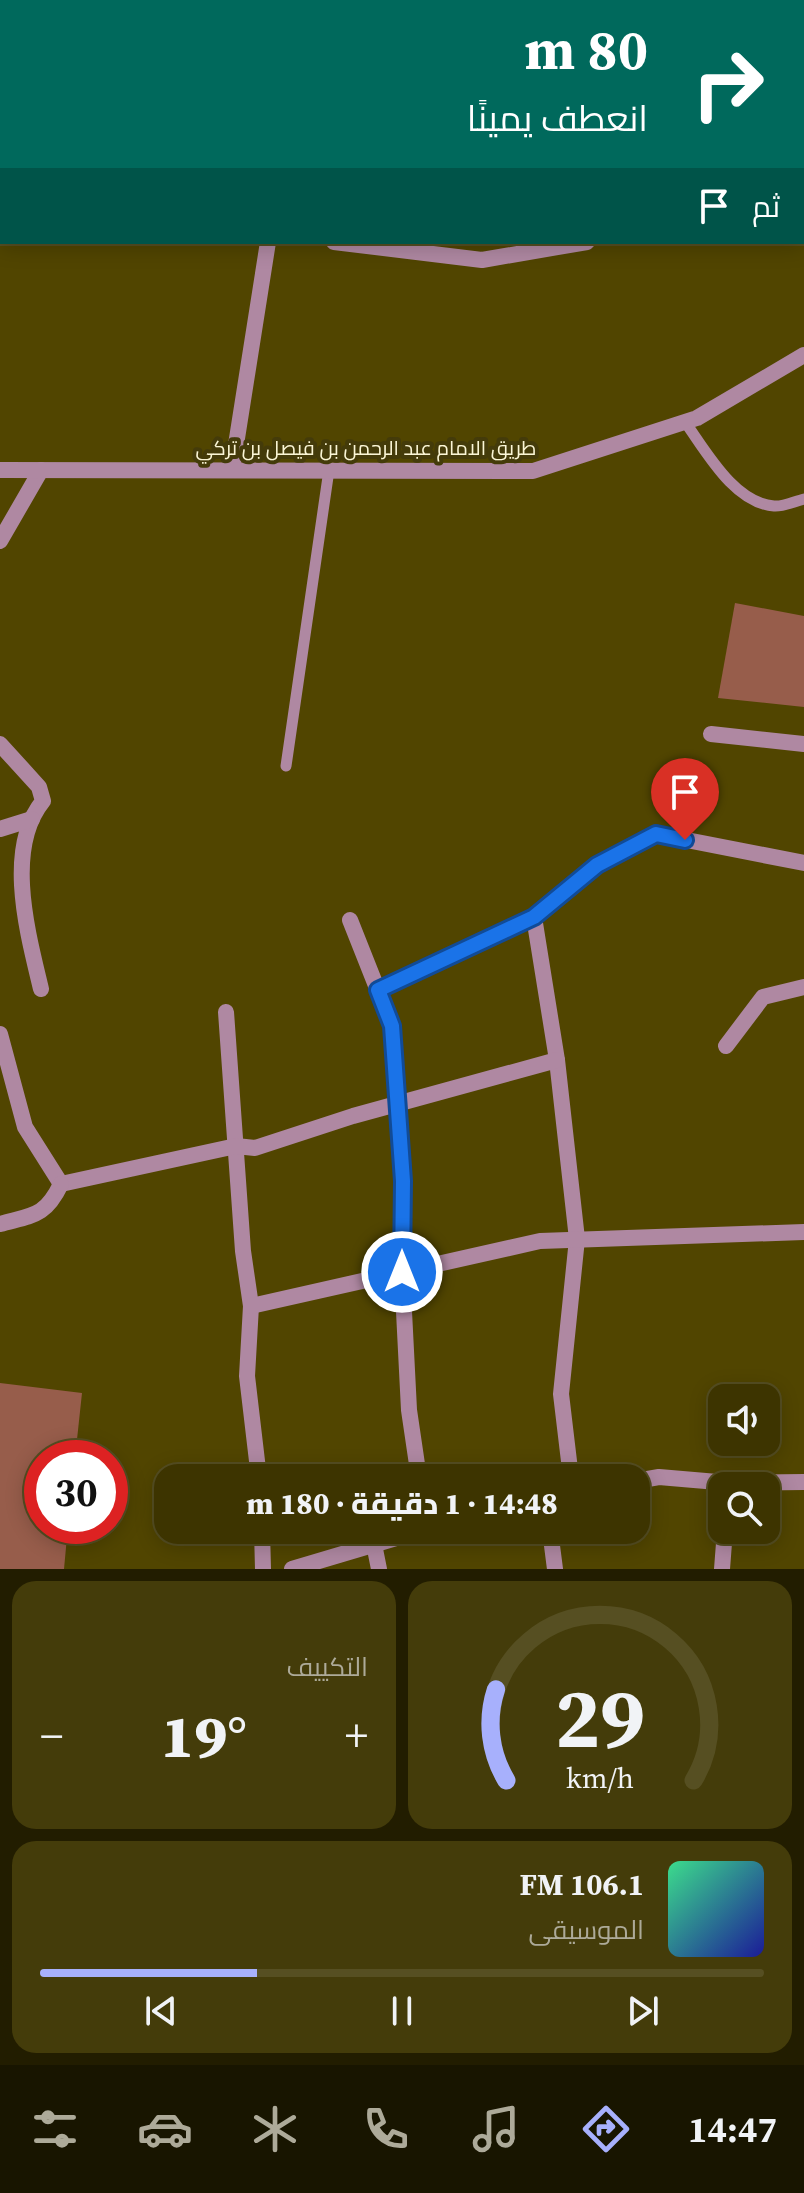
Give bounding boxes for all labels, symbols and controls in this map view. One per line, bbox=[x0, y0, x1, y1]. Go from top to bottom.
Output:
text: 80 m bbox=[525, 11, 648, 88]
icon: right bbox=[676, 32, 780, 136]
text: انعطف يمينًا bbox=[467, 94, 648, 143]
icon: arrive bbox=[692, 184, 736, 228]
text: ثم bbox=[752, 186, 780, 227]
street label: طريق الامام عبد الرحمن بن فيصل بن تركي bbox=[196, 434, 536, 464]
pin bbox=[651, 758, 719, 840]
icon: arrive bbox=[663, 770, 707, 814]
position arrow bbox=[360, 1230, 444, 1314]
map controls bbox=[708, 1384, 780, 1544]
button: sound bbox=[708, 1384, 780, 1456]
speed limit sign: 30 bbox=[24, 1440, 128, 1544]
button: search bbox=[708, 1472, 780, 1544]
text: 14:48 · 1 دقيقة · 180 m bbox=[246, 1483, 558, 1524]
text: التكييف bbox=[286, 1649, 368, 1685]
text: 29 bbox=[555, 1661, 645, 1775]
text: 19° bbox=[161, 1695, 247, 1777]
text: − bbox=[40, 1705, 63, 1766]
text: + bbox=[345, 1705, 368, 1766]
text: km/h bbox=[566, 1758, 634, 1798]
text: 106.1 FM bbox=[519, 1864, 644, 1905]
text: الموسيقى bbox=[529, 1912, 644, 1948]
icon: previous bbox=[139, 1989, 183, 2033]
icon: pause bbox=[380, 1989, 424, 2033]
icon: next bbox=[621, 1989, 665, 2033]
icon: filters bbox=[27, 2101, 83, 2157]
icon: car bbox=[137, 2101, 193, 2157]
icon: climate bbox=[247, 2101, 303, 2157]
icon: phone bbox=[358, 2101, 414, 2157]
icon: music bbox=[468, 2101, 524, 2157]
icon: directions bbox=[578, 2101, 634, 2157]
text: 14:47 bbox=[688, 2105, 777, 2154]

